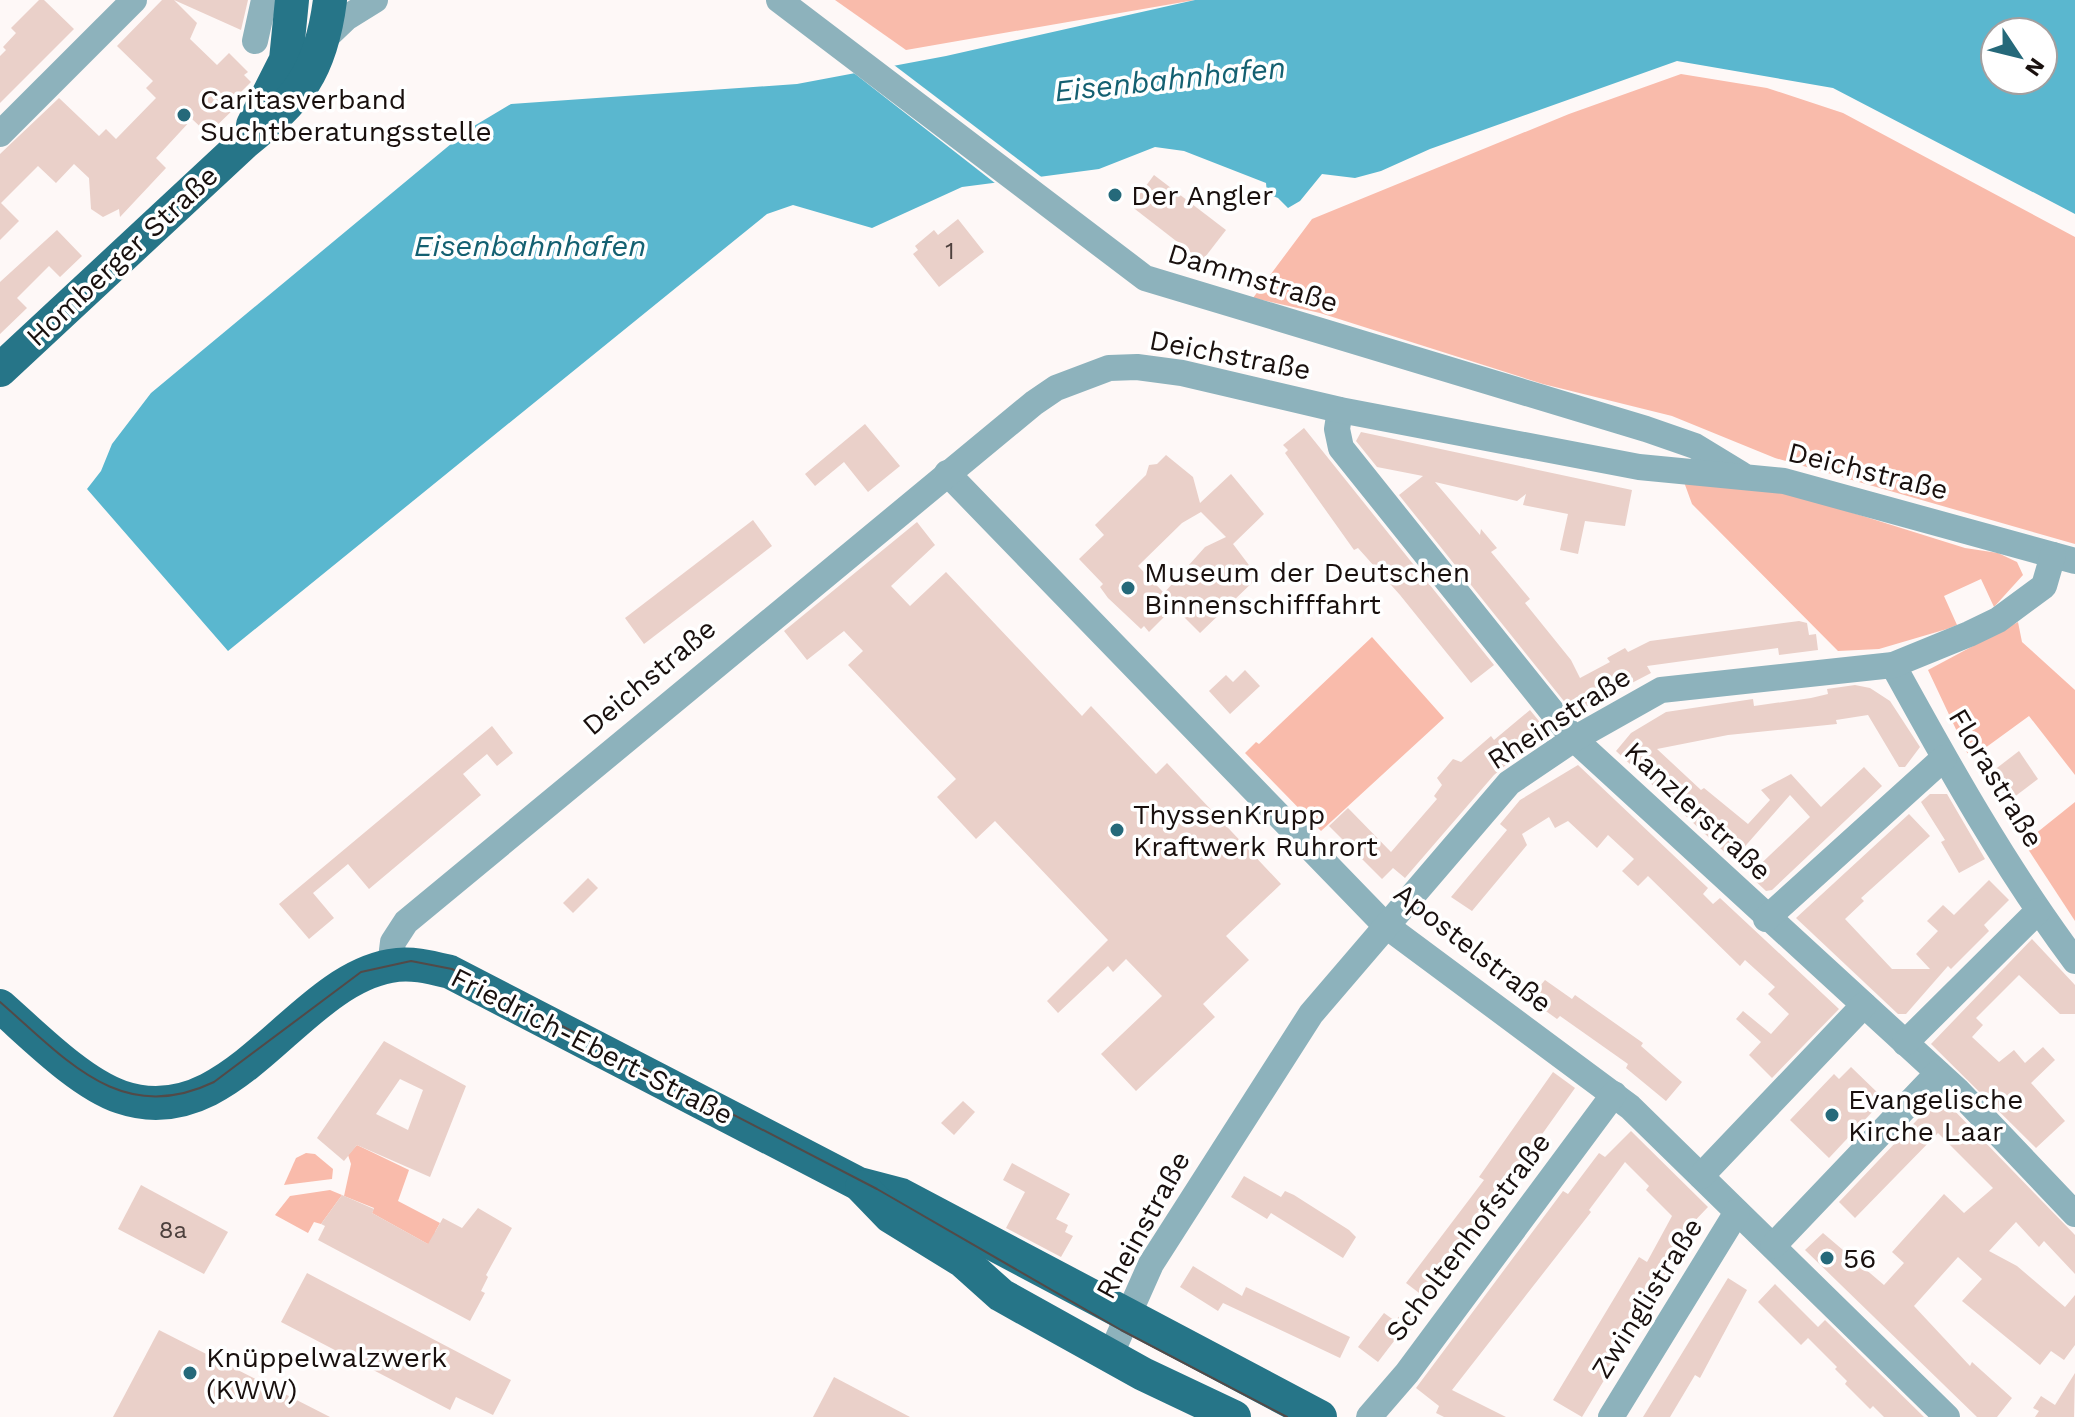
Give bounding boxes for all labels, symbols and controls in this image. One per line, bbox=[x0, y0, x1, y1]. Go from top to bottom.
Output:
north arrow bbox=[1979, 16, 2059, 96]
water label: Eisenbahnhafen bbox=[1053, 49, 1287, 109]
text: N bbox=[2020, 53, 2050, 81]
place label: Caritasverband Suchtberatungsstelle bbox=[200, 83, 492, 148]
marker: Caritasverband Suchtberatungsstelle bbox=[175, 106, 193, 124]
street label: Homberger Straße bbox=[19, 159, 225, 353]
place label: Der Angler bbox=[1131, 179, 1273, 212]
marker: Der Angler bbox=[1106, 186, 1124, 204]
water label: Eisenbahnhafen bbox=[414, 228, 646, 263]
street label: Dammstraße bbox=[1164, 236, 1342, 320]
house number: 1 bbox=[945, 237, 955, 265]
street label: Deichstraße bbox=[1147, 323, 1313, 387]
street label: Deichstraße bbox=[1785, 435, 1951, 507]
place label: Museum der Deutschen Binnenschifffahrt bbox=[1144, 556, 1470, 621]
marker: Museum der Deutschen Binnenschifffahrt bbox=[1119, 579, 1137, 597]
street label: Deichstraße bbox=[576, 612, 722, 742]
street label: Rheinstraße bbox=[1481, 660, 1637, 776]
street label: Florastraße bbox=[1942, 703, 2050, 853]
street label: Kanzlerstraße bbox=[1618, 735, 1778, 887]
place label: ThyssenKrupp Kraftwerk Ruhrort bbox=[1133, 798, 1378, 863]
marker: ThyssenKrupp Kraftwerk Ruhrort bbox=[1108, 821, 1126, 839]
street label: Apostelstraße bbox=[1388, 876, 1558, 1020]
street label: Friedrich-Ebert-Straße bbox=[446, 961, 738, 1131]
place label: Evangelische Kirche Laar bbox=[1848, 1083, 2023, 1148]
marker: Evangelische Kirche Laar bbox=[1823, 1106, 1841, 1124]
street label: Scholtenhofstraße bbox=[1379, 1126, 1557, 1348]
street label: Rheinstraße bbox=[1089, 1145, 1197, 1305]
street label: Zwinglistraße bbox=[1585, 1212, 1709, 1384]
house number: 8a bbox=[159, 1216, 187, 1244]
place label: 56 bbox=[1843, 1242, 1876, 1275]
marker: 56 bbox=[1818, 1249, 1836, 1267]
place label: Knüppelwalzwerk (KWW) bbox=[206, 1341, 447, 1406]
marker: Knüppelwalzwerk (KWW) bbox=[181, 1364, 199, 1382]

